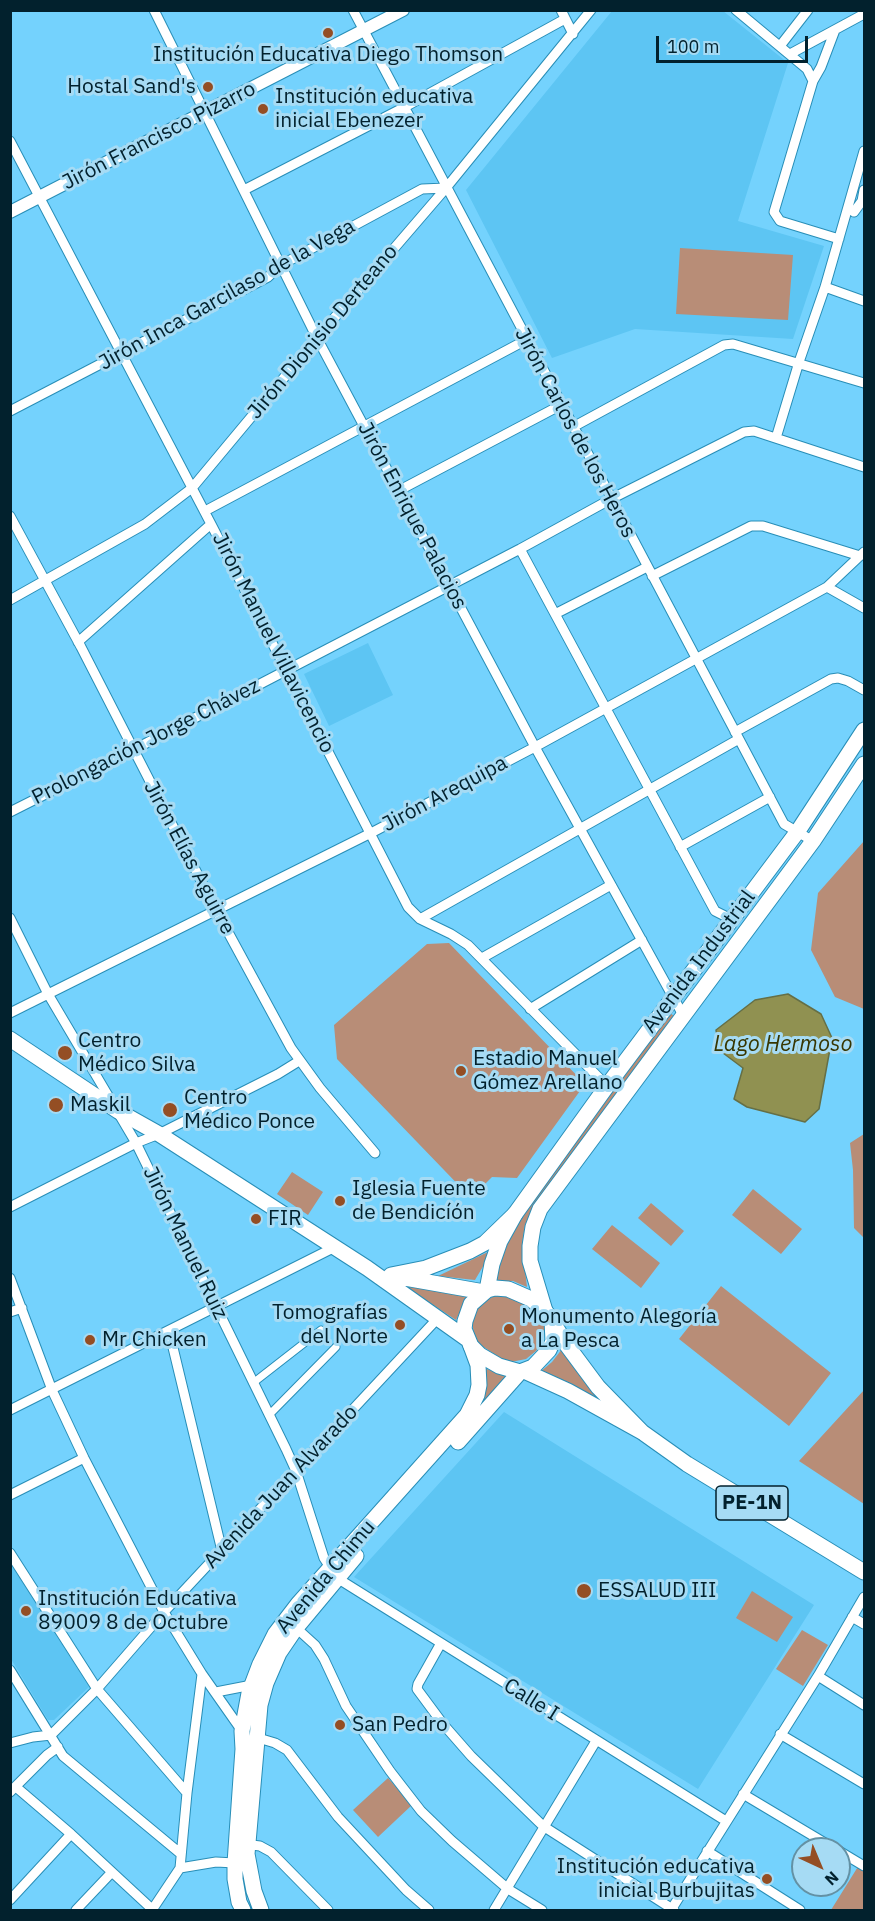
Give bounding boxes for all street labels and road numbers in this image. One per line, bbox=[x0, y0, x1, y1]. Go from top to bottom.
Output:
street label: Jirón Francisco Pizarro bbox=[58, 76, 260, 196]
street label: Jirón Inca Garcilaso de la Vega bbox=[95, 214, 359, 376]
street label: Jirón Dionisio Derteano bbox=[243, 240, 403, 424]
street label: Jirón Carlos de los Heros bbox=[509, 324, 641, 542]
street label: Jirón Enrique Palacios bbox=[352, 418, 472, 614]
street label: Jirón Manuel Villavicencio bbox=[206, 529, 340, 757]
street label: Prolongación Jorge Chávez bbox=[28, 673, 264, 811]
street label: Jirón Arequipa bbox=[378, 751, 512, 837]
street label: Jirón Elías Aguirre bbox=[138, 777, 240, 939]
street label: Avenida Industrial bbox=[637, 886, 761, 1038]
street label: Jirón Manuel Ruiz bbox=[137, 1162, 233, 1324]
street label: Avenida Juan Alvarado bbox=[199, 1400, 363, 1574]
road number: PE-1N bbox=[716, 1486, 788, 1520]
street label: Avenida Chimu bbox=[271, 1515, 381, 1639]
street label: Calle I bbox=[499, 1673, 563, 1727]

